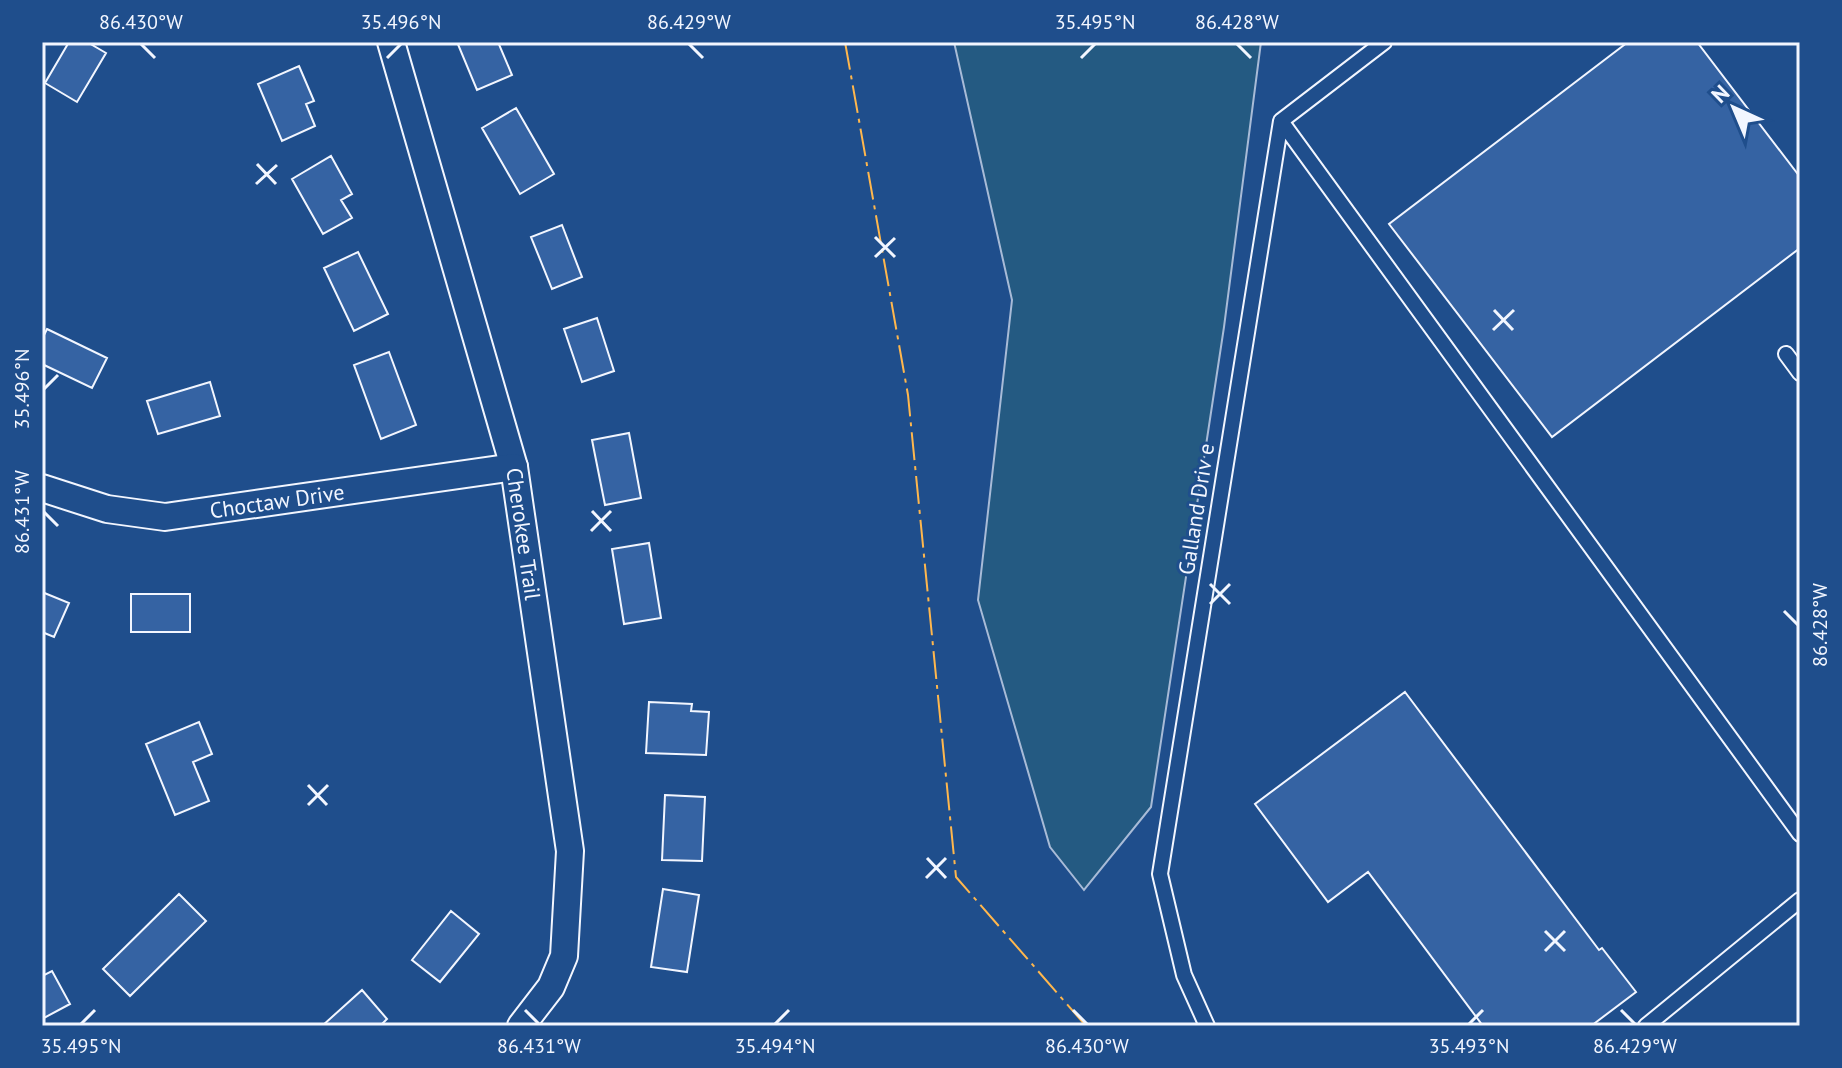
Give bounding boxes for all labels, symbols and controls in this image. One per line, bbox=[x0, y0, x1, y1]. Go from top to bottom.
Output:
text: 86.430°W bbox=[99, 9, 183, 35]
text: 35.496°N bbox=[361, 9, 441, 35]
text: 86.429°W bbox=[647, 9, 731, 35]
text: 35.495°N bbox=[1055, 9, 1135, 35]
text: 86.428°W bbox=[1195, 9, 1279, 35]
north arrow bbox=[1694, 68, 1774, 148]
text: N bbox=[1705, 79, 1735, 109]
text: 35.496°N bbox=[9, 349, 35, 429]
street label: Galland Driv e bbox=[1172, 441, 1220, 577]
street label: Cherokee Trail bbox=[500, 466, 547, 602]
text: 86.431°W bbox=[9, 470, 35, 554]
street label: Choctaw Drive bbox=[208, 477, 346, 524]
text: 86.428°W bbox=[1807, 583, 1833, 667]
text: 35.495°N bbox=[41, 1033, 121, 1059]
text: 86.431°W bbox=[497, 1033, 581, 1059]
text: 35.494°N bbox=[735, 1033, 815, 1059]
text: 86.430°W bbox=[1045, 1033, 1129, 1059]
text: 35.493°N bbox=[1429, 1033, 1509, 1059]
text: 86.429°W bbox=[1593, 1033, 1677, 1059]

